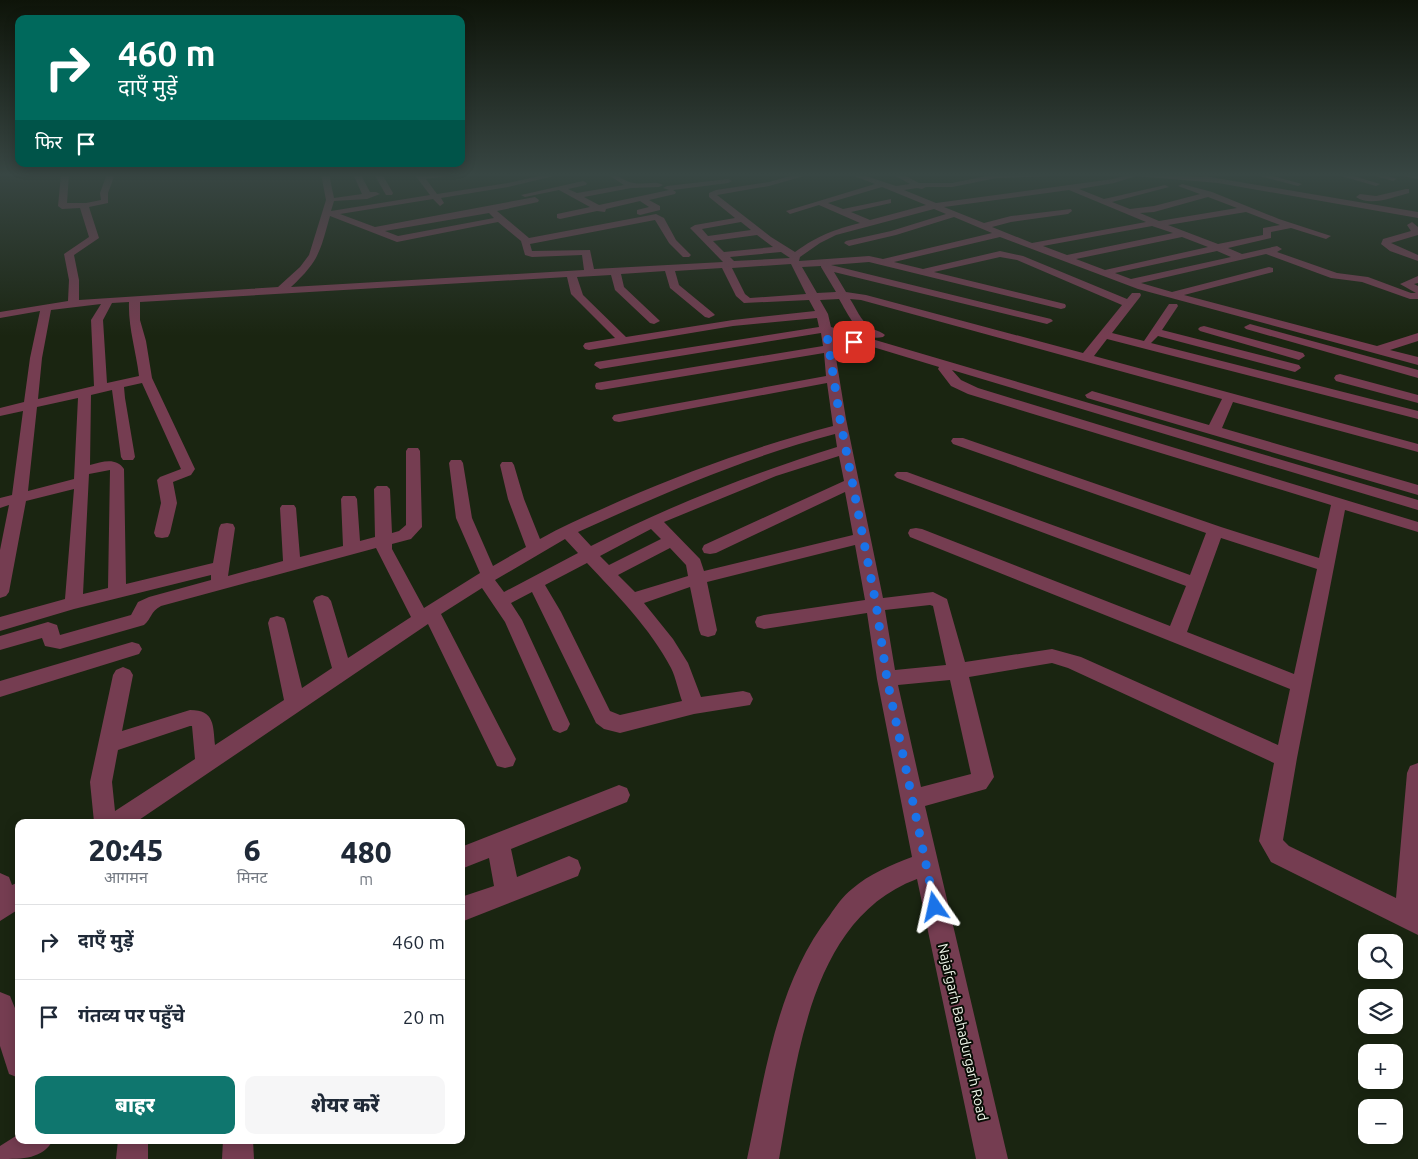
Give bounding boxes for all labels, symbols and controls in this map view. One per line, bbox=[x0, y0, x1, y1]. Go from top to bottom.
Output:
text: 460 m bbox=[118, 33, 216, 73]
icon: right bbox=[35, 35, 100, 100]
text: दाएँ मुड़ें bbox=[118, 74, 178, 99]
icon: arrive bbox=[72, 130, 100, 158]
text: फिर bbox=[35, 131, 62, 153]
pin bbox=[833, 321, 875, 363]
icon: arrive bbox=[840, 328, 868, 356]
text: 20:45 bbox=[88, 833, 163, 867]
text: 6 bbox=[244, 833, 261, 867]
text: 480 bbox=[341, 835, 392, 869]
text: आगमन bbox=[104, 868, 148, 886]
text: मिनट bbox=[237, 868, 267, 886]
text: m bbox=[359, 870, 373, 888]
position arrow bbox=[908, 880, 960, 932]
icon: right bbox=[35, 928, 63, 956]
text: दाएँ मुड़ें bbox=[78, 929, 134, 951]
text: 460 m bbox=[392, 931, 445, 953]
map controls bbox=[1358, 934, 1403, 1144]
button: search bbox=[1358, 934, 1403, 979]
street label: Najafgarh Bahadurgarh Road bbox=[935, 942, 991, 1122]
button: layers bbox=[1358, 989, 1403, 1034]
icon: arrive bbox=[35, 1003, 63, 1031]
text: गंतव्य पर पहुँचे bbox=[78, 1004, 185, 1026]
text: 20 m bbox=[403, 1006, 445, 1028]
button: + bbox=[1358, 1044, 1403, 1089]
button: बाहर bbox=[35, 1076, 235, 1134]
button: शेयर करें bbox=[245, 1076, 445, 1134]
button: − bbox=[1358, 1099, 1403, 1144]

